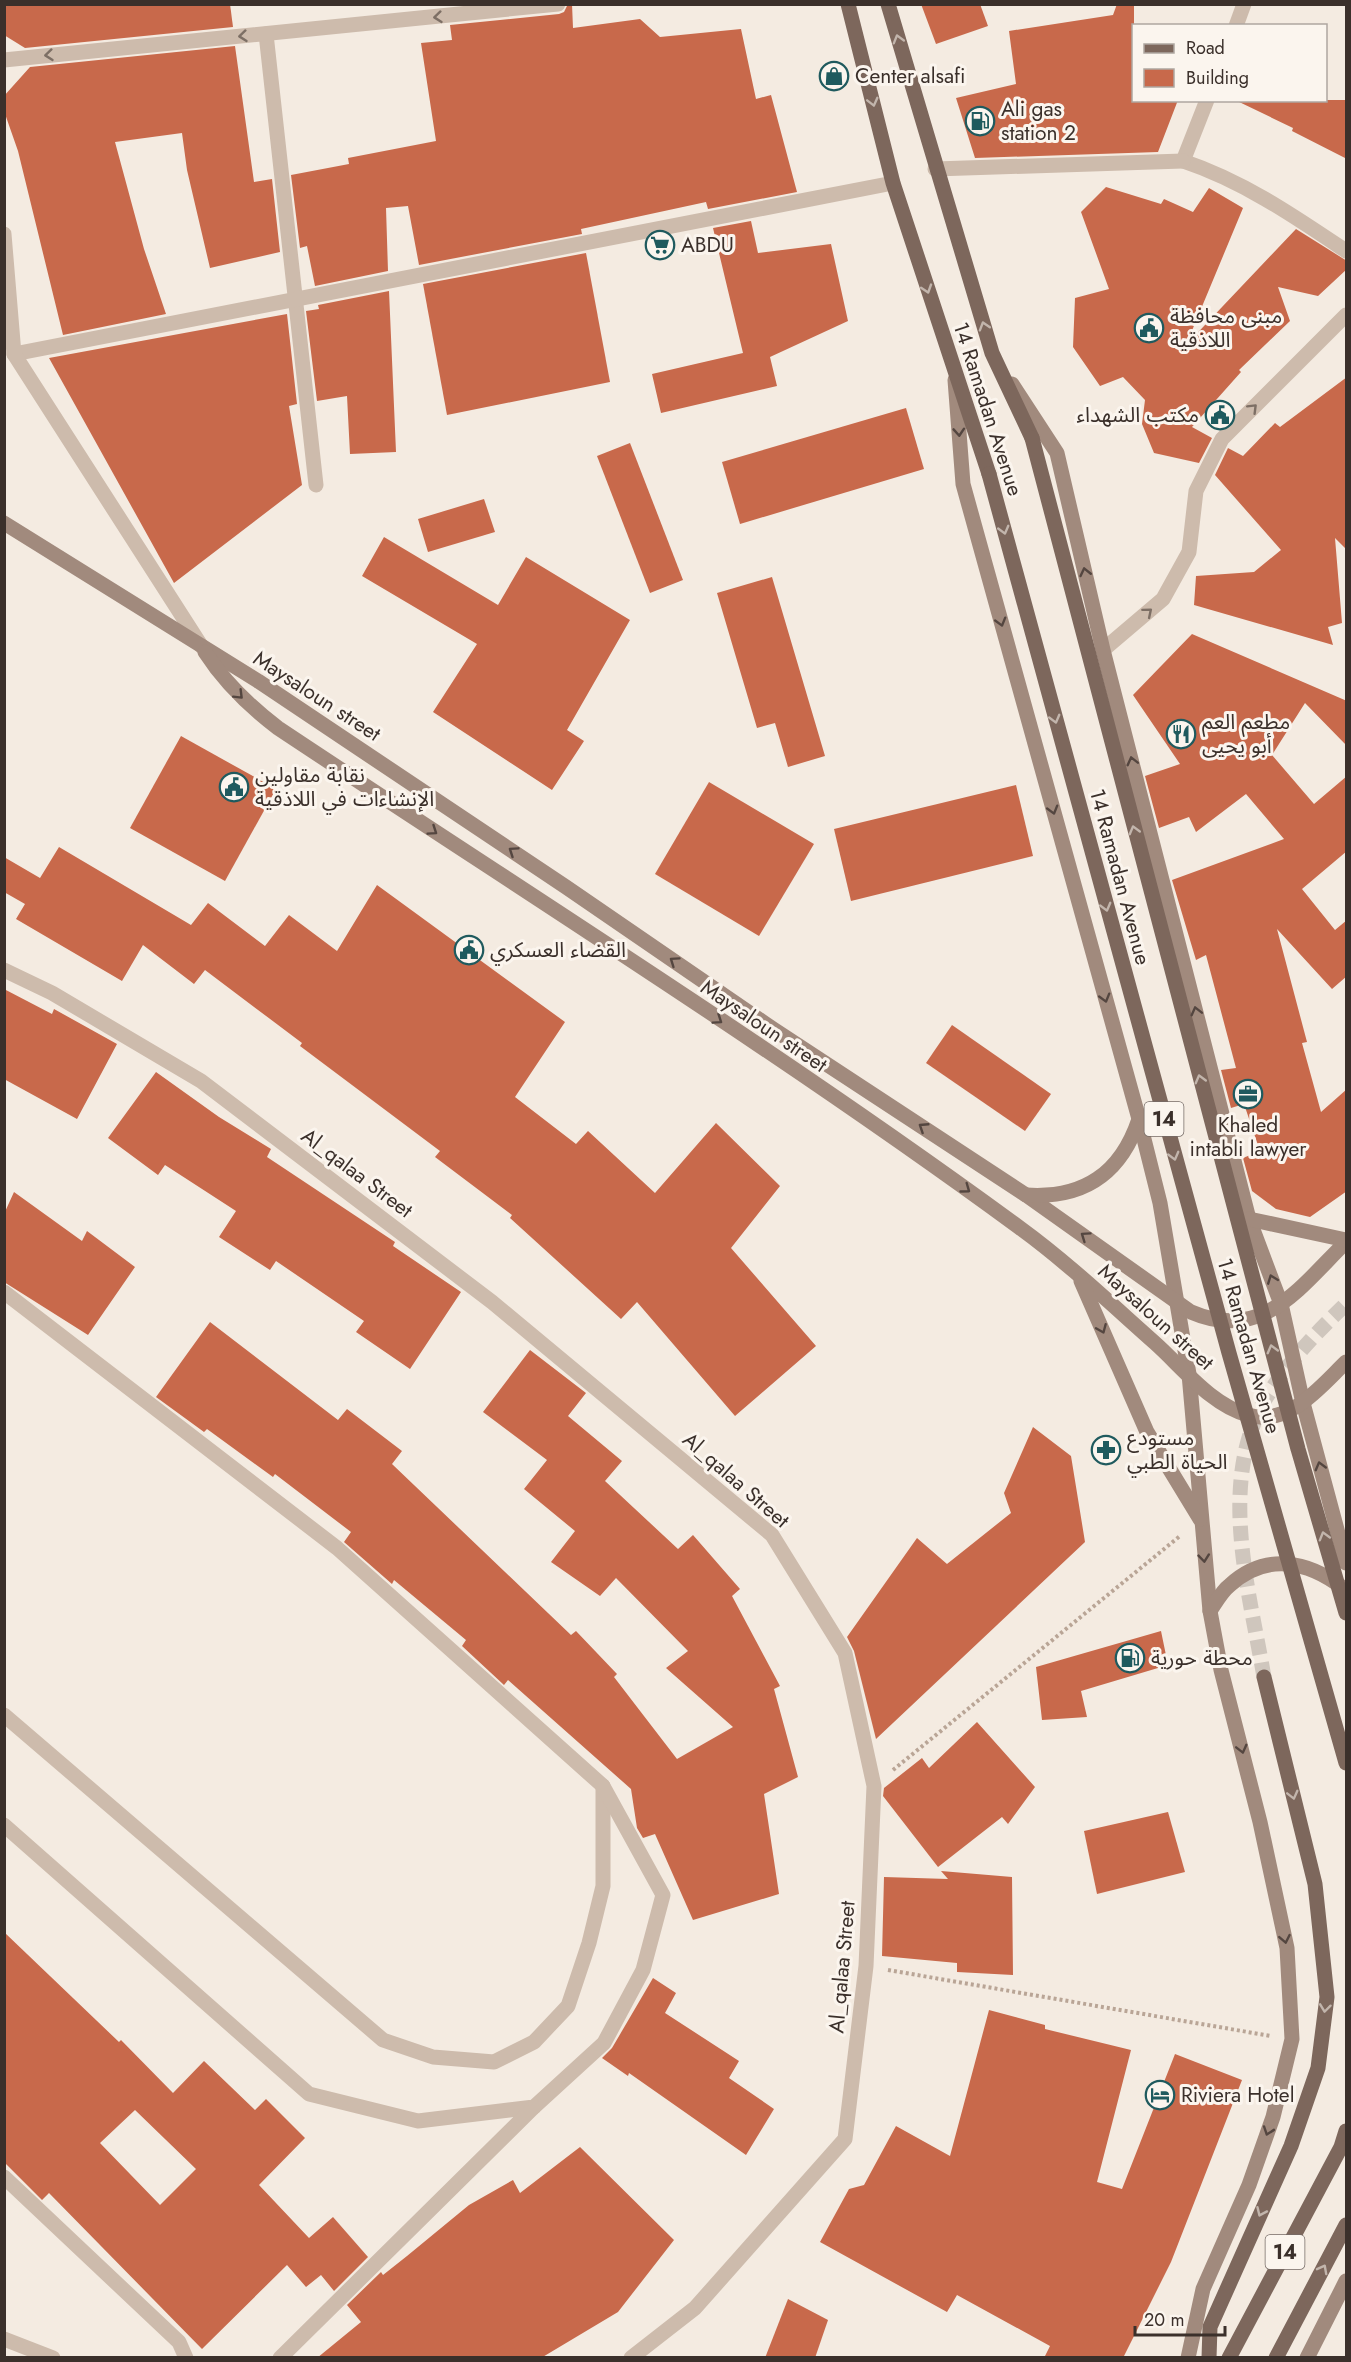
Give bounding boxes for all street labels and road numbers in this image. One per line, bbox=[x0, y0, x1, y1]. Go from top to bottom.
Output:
street label: 14 Ramadan Avenue bbox=[946, 318, 1030, 500]
street label: Maysaloun street bbox=[247, 644, 387, 748]
street label: 14 Ramadan Avenue bbox=[1082, 786, 1158, 969]
street label: Maysaloun street bbox=[695, 973, 833, 1079]
road number: 14 bbox=[1144, 1102, 1184, 1136]
street label: Al_qalaa Street bbox=[295, 1121, 419, 1225]
street label: 14 Ramadan Avenue bbox=[1210, 1255, 1288, 1437]
street label: Maysaloun street bbox=[1092, 1257, 1220, 1377]
street label: Al_qalaa Street bbox=[676, 1425, 796, 1535]
street label: Al_qalaa Street bbox=[821, 1900, 863, 2034]
road number: 14 bbox=[1266, 2235, 1304, 2269]

